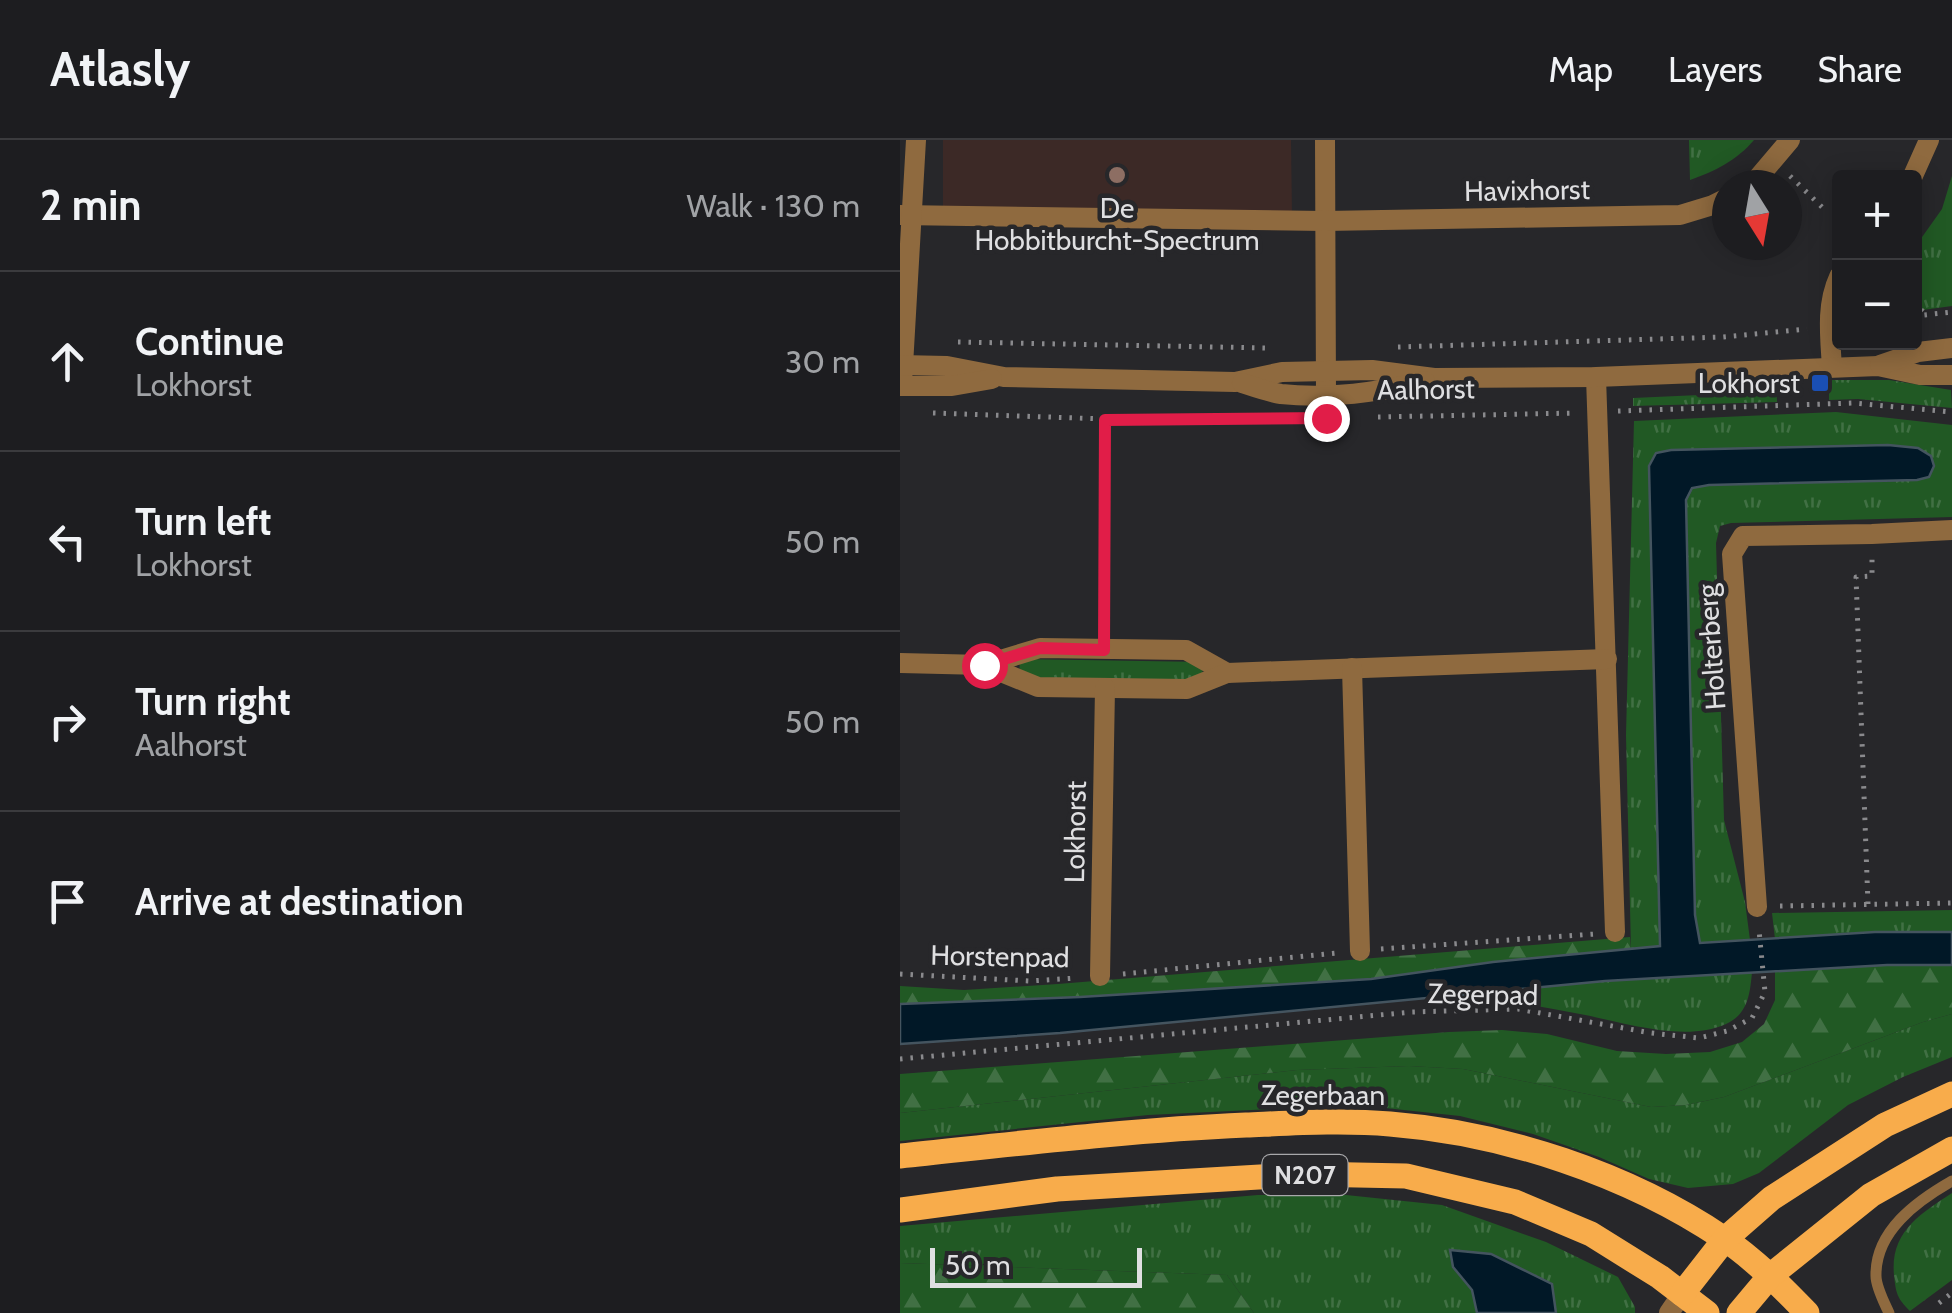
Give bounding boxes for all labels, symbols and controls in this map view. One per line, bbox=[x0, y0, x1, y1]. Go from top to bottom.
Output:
text: Atlasly bbox=[50, 40, 190, 98]
text: Map bbox=[1549, 48, 1613, 91]
text: Layers bbox=[1668, 48, 1762, 91]
text: Share bbox=[1817, 48, 1902, 91]
marker: De Hobbitburcht-Spectrum bbox=[1106, 164, 1128, 186]
north arrow bbox=[1712, 170, 1802, 260]
map controls bbox=[1832, 170, 1922, 350]
button: + bbox=[1832, 170, 1922, 260]
street label: Havixhorst bbox=[1464, 172, 1590, 208]
text: 2 min bbox=[40, 179, 141, 231]
text: Walk · 130 m bbox=[686, 186, 860, 225]
place label: De Hobbitburcht-Spectrum bbox=[975, 191, 1259, 257]
button: − bbox=[1832, 260, 1922, 350]
text: Continue bbox=[135, 318, 284, 365]
icon: ahead bbox=[40, 334, 95, 389]
text: 30 m bbox=[785, 342, 860, 381]
text: Lokhorst bbox=[135, 365, 252, 404]
place label: Lokhorst bbox=[1698, 366, 1800, 400]
street label: Aalhorst bbox=[1377, 371, 1475, 407]
marker: Lokhorst bbox=[1809, 372, 1831, 394]
route end bbox=[1304, 396, 1350, 442]
text: Turn left bbox=[135, 498, 271, 545]
icon: left bbox=[40, 514, 95, 569]
text: 50 m bbox=[785, 522, 860, 561]
text: Lokhorst bbox=[135, 545, 252, 584]
street label: Holterberg bbox=[1690, 582, 1732, 711]
route start bbox=[962, 643, 1008, 689]
text: Turn right bbox=[135, 678, 291, 725]
icon: right bbox=[40, 694, 95, 749]
text: 50 m bbox=[785, 702, 860, 741]
text: Aalhorst bbox=[135, 725, 247, 764]
street label: Lokhorst bbox=[1057, 781, 1093, 883]
icon: arrive bbox=[40, 874, 95, 929]
text: Arrive at destination bbox=[135, 878, 464, 925]
street label: Horstenpad bbox=[930, 938, 1070, 974]
street label: Zegerpad bbox=[1427, 976, 1539, 1012]
street label: Zegerbaan bbox=[1261, 1078, 1385, 1112]
road number: N207 bbox=[1262, 1155, 1348, 1195]
scale bar bbox=[930, 1243, 1142, 1288]
text: 50 m bbox=[945, 1248, 1011, 1282]

